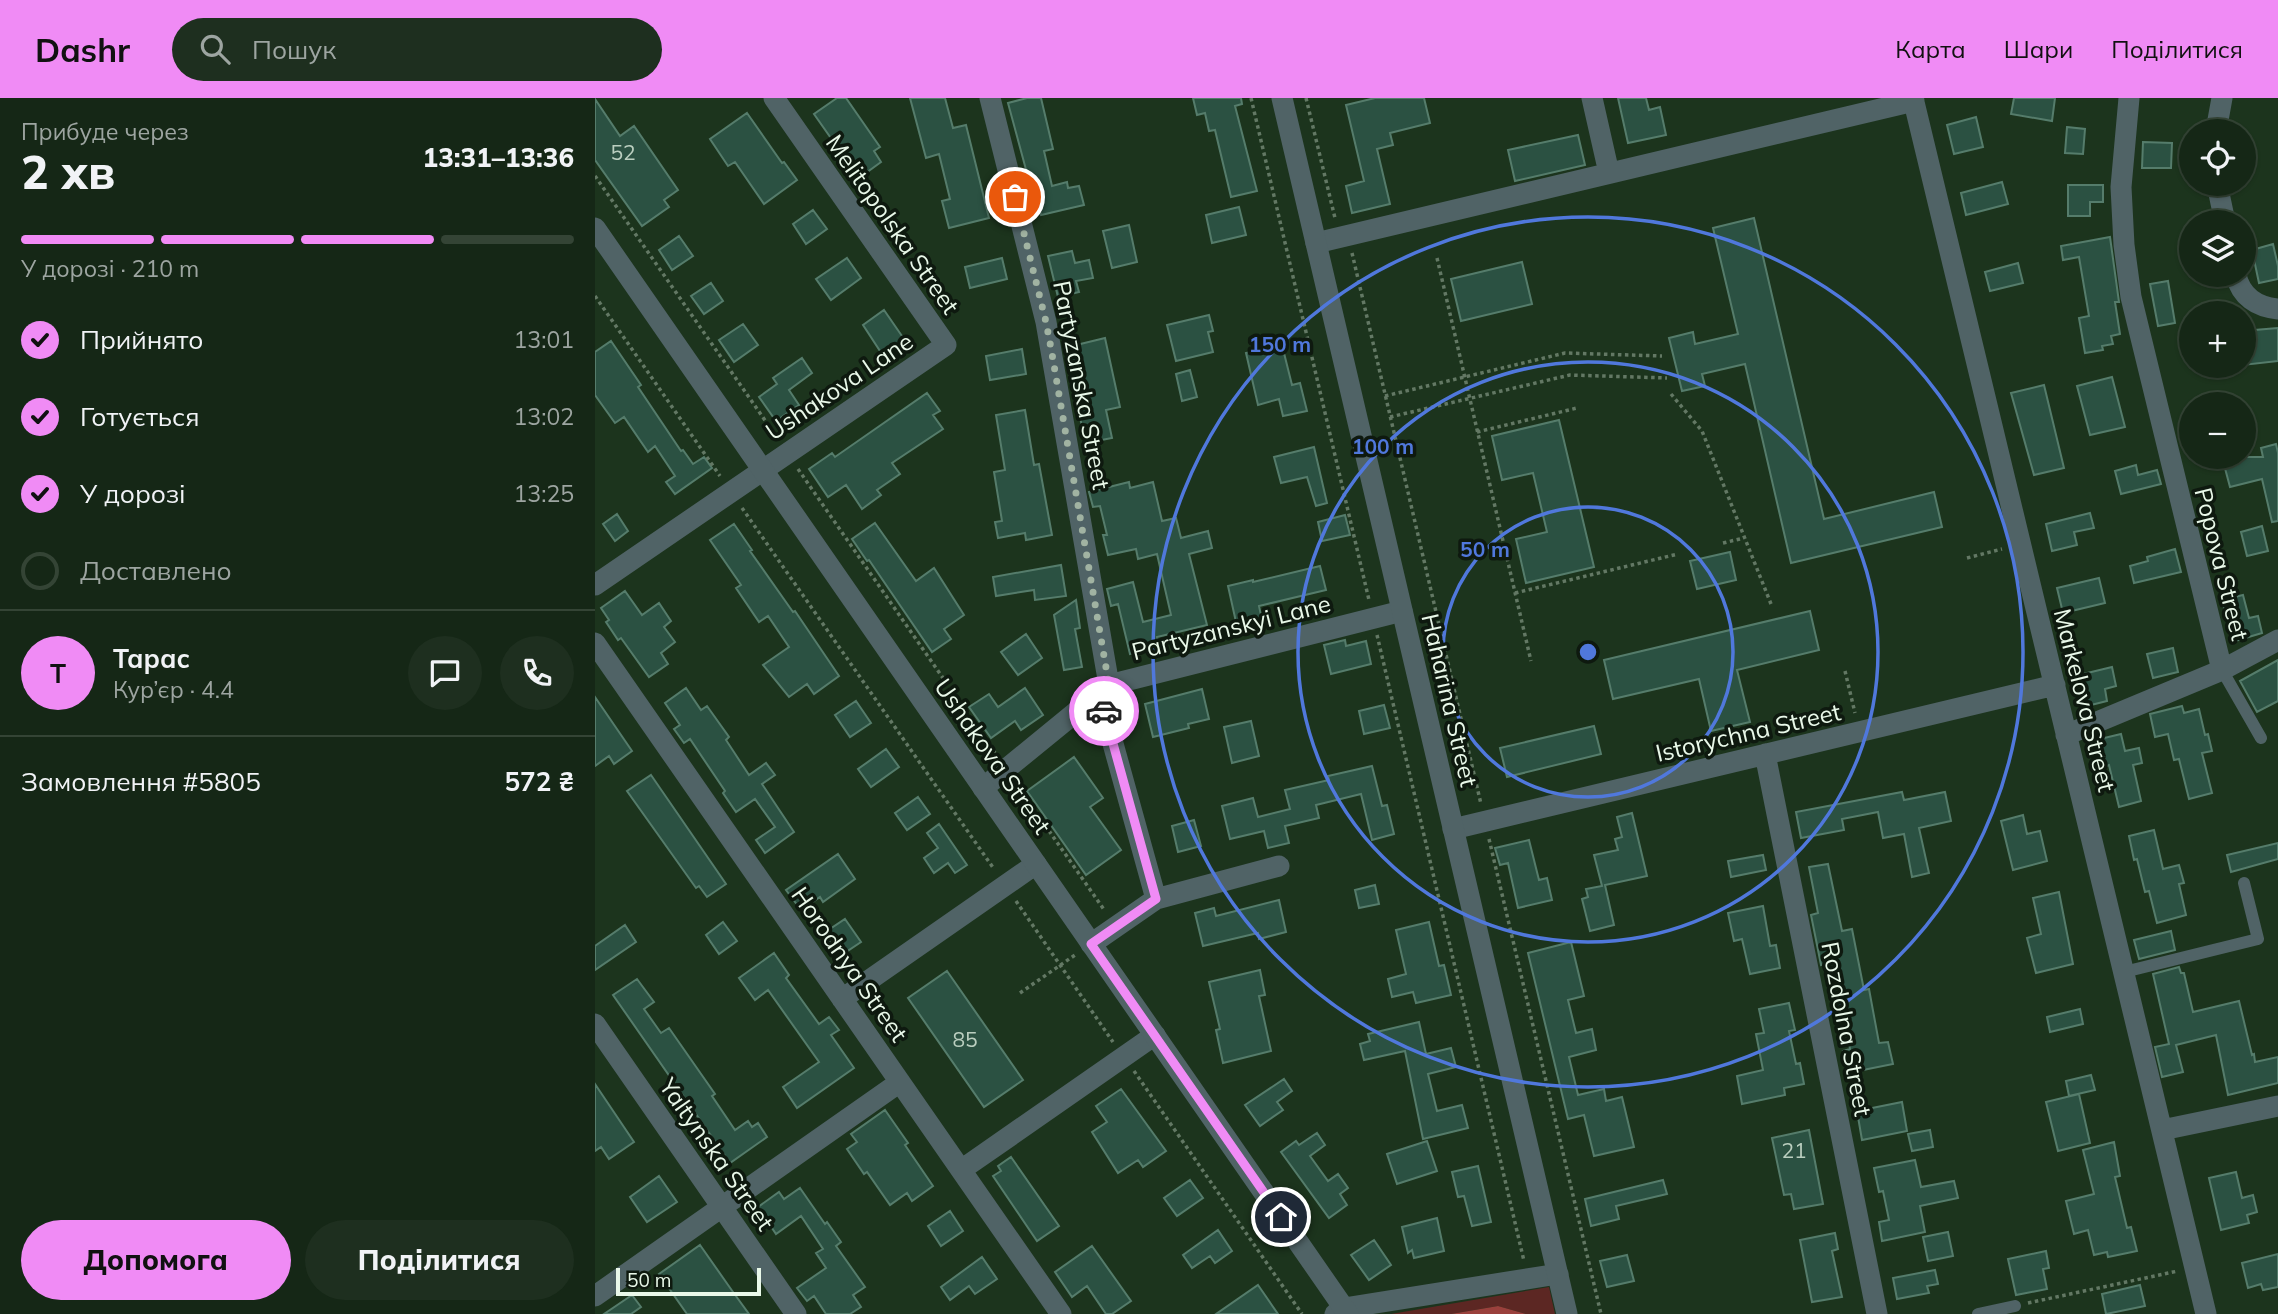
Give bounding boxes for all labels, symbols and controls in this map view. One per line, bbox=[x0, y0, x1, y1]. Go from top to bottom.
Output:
search box bbox=[172, 18, 662, 81]
text: Dashr bbox=[35, 29, 130, 70]
icon: search bbox=[196, 30, 234, 68]
text: Пошук bbox=[252, 33, 336, 66]
text: Карта bbox=[1895, 34, 1966, 64]
text: Шари bbox=[2004, 34, 2073, 64]
text: Поділитися bbox=[2111, 34, 2243, 64]
text: Прибуде через bbox=[21, 117, 189, 146]
map controls bbox=[2179, 119, 2256, 469]
button: locate bbox=[2179, 119, 2256, 196]
street label: Melitopolska Street bbox=[820, 129, 966, 319]
house number: 52 bbox=[610, 139, 636, 165]
text: 13:31–13:36 bbox=[423, 141, 574, 174]
text: 2 хв bbox=[21, 143, 115, 201]
pin bbox=[985, 167, 1045, 227]
icon: bag bbox=[996, 178, 1034, 216]
button: layers bbox=[2179, 210, 2256, 287]
text: У дорозі · 210 m bbox=[21, 254, 199, 283]
street label: Partyzanska Street bbox=[1047, 278, 1117, 492]
button: + bbox=[2179, 301, 2256, 378]
icon: check bbox=[21, 321, 59, 359]
text: Прийнято bbox=[80, 323, 203, 356]
text: 13:01 bbox=[514, 325, 574, 354]
street label: Ushakova Lane bbox=[760, 326, 918, 446]
text: 150 m bbox=[1249, 331, 1311, 357]
button: − bbox=[2179, 392, 2256, 469]
icon: check bbox=[21, 398, 59, 436]
text: Готується bbox=[80, 400, 199, 433]
text: 13:02 bbox=[514, 402, 574, 431]
text: 100 m bbox=[1352, 433, 1414, 459]
icon: check bbox=[21, 475, 59, 513]
text: У дорозі bbox=[80, 477, 186, 510]
text: 13:25 bbox=[514, 479, 574, 508]
street label: Popova Street bbox=[2189, 485, 2255, 643]
text: 50 m bbox=[1460, 536, 1510, 562]
text: Доставлено bbox=[80, 554, 232, 587]
street label: Partyzanskyi Lane bbox=[1128, 588, 1334, 666]
street label: Markelova Street bbox=[2048, 605, 2122, 795]
street label: Haharina Street bbox=[1416, 611, 1484, 789]
button: chat bbox=[408, 636, 482, 710]
button: phone bbox=[500, 636, 574, 710]
centre of rings bbox=[1576, 640, 1600, 664]
text: Тарас bbox=[113, 642, 190, 675]
text: Т bbox=[50, 657, 66, 690]
street label: Ushakova Street bbox=[928, 672, 1058, 840]
text: Кур’єр · 4.4 bbox=[113, 675, 234, 704]
courier bbox=[1069, 676, 1139, 746]
icon: car bbox=[1085, 692, 1123, 730]
street label: Istorychna Street bbox=[1653, 696, 1843, 768]
text: Замовлення #5805 bbox=[21, 765, 261, 798]
text: 572 ₴ bbox=[504, 765, 574, 798]
street label: Horodnya Street bbox=[785, 881, 915, 1047]
street label: Rozdolna Street bbox=[1815, 939, 1879, 1119]
house number: 85 bbox=[952, 1026, 978, 1052]
street label: Yaltynska Street bbox=[653, 1071, 781, 1236]
house number: 21 bbox=[1781, 1137, 1807, 1163]
pin bbox=[1251, 1187, 1311, 1247]
icon: home bbox=[1262, 1198, 1300, 1236]
button: Допомога bbox=[21, 1220, 291, 1300]
button: Поділитися bbox=[305, 1220, 574, 1300]
scale bar bbox=[616, 1265, 761, 1297]
text: 50 m bbox=[627, 1268, 671, 1292]

